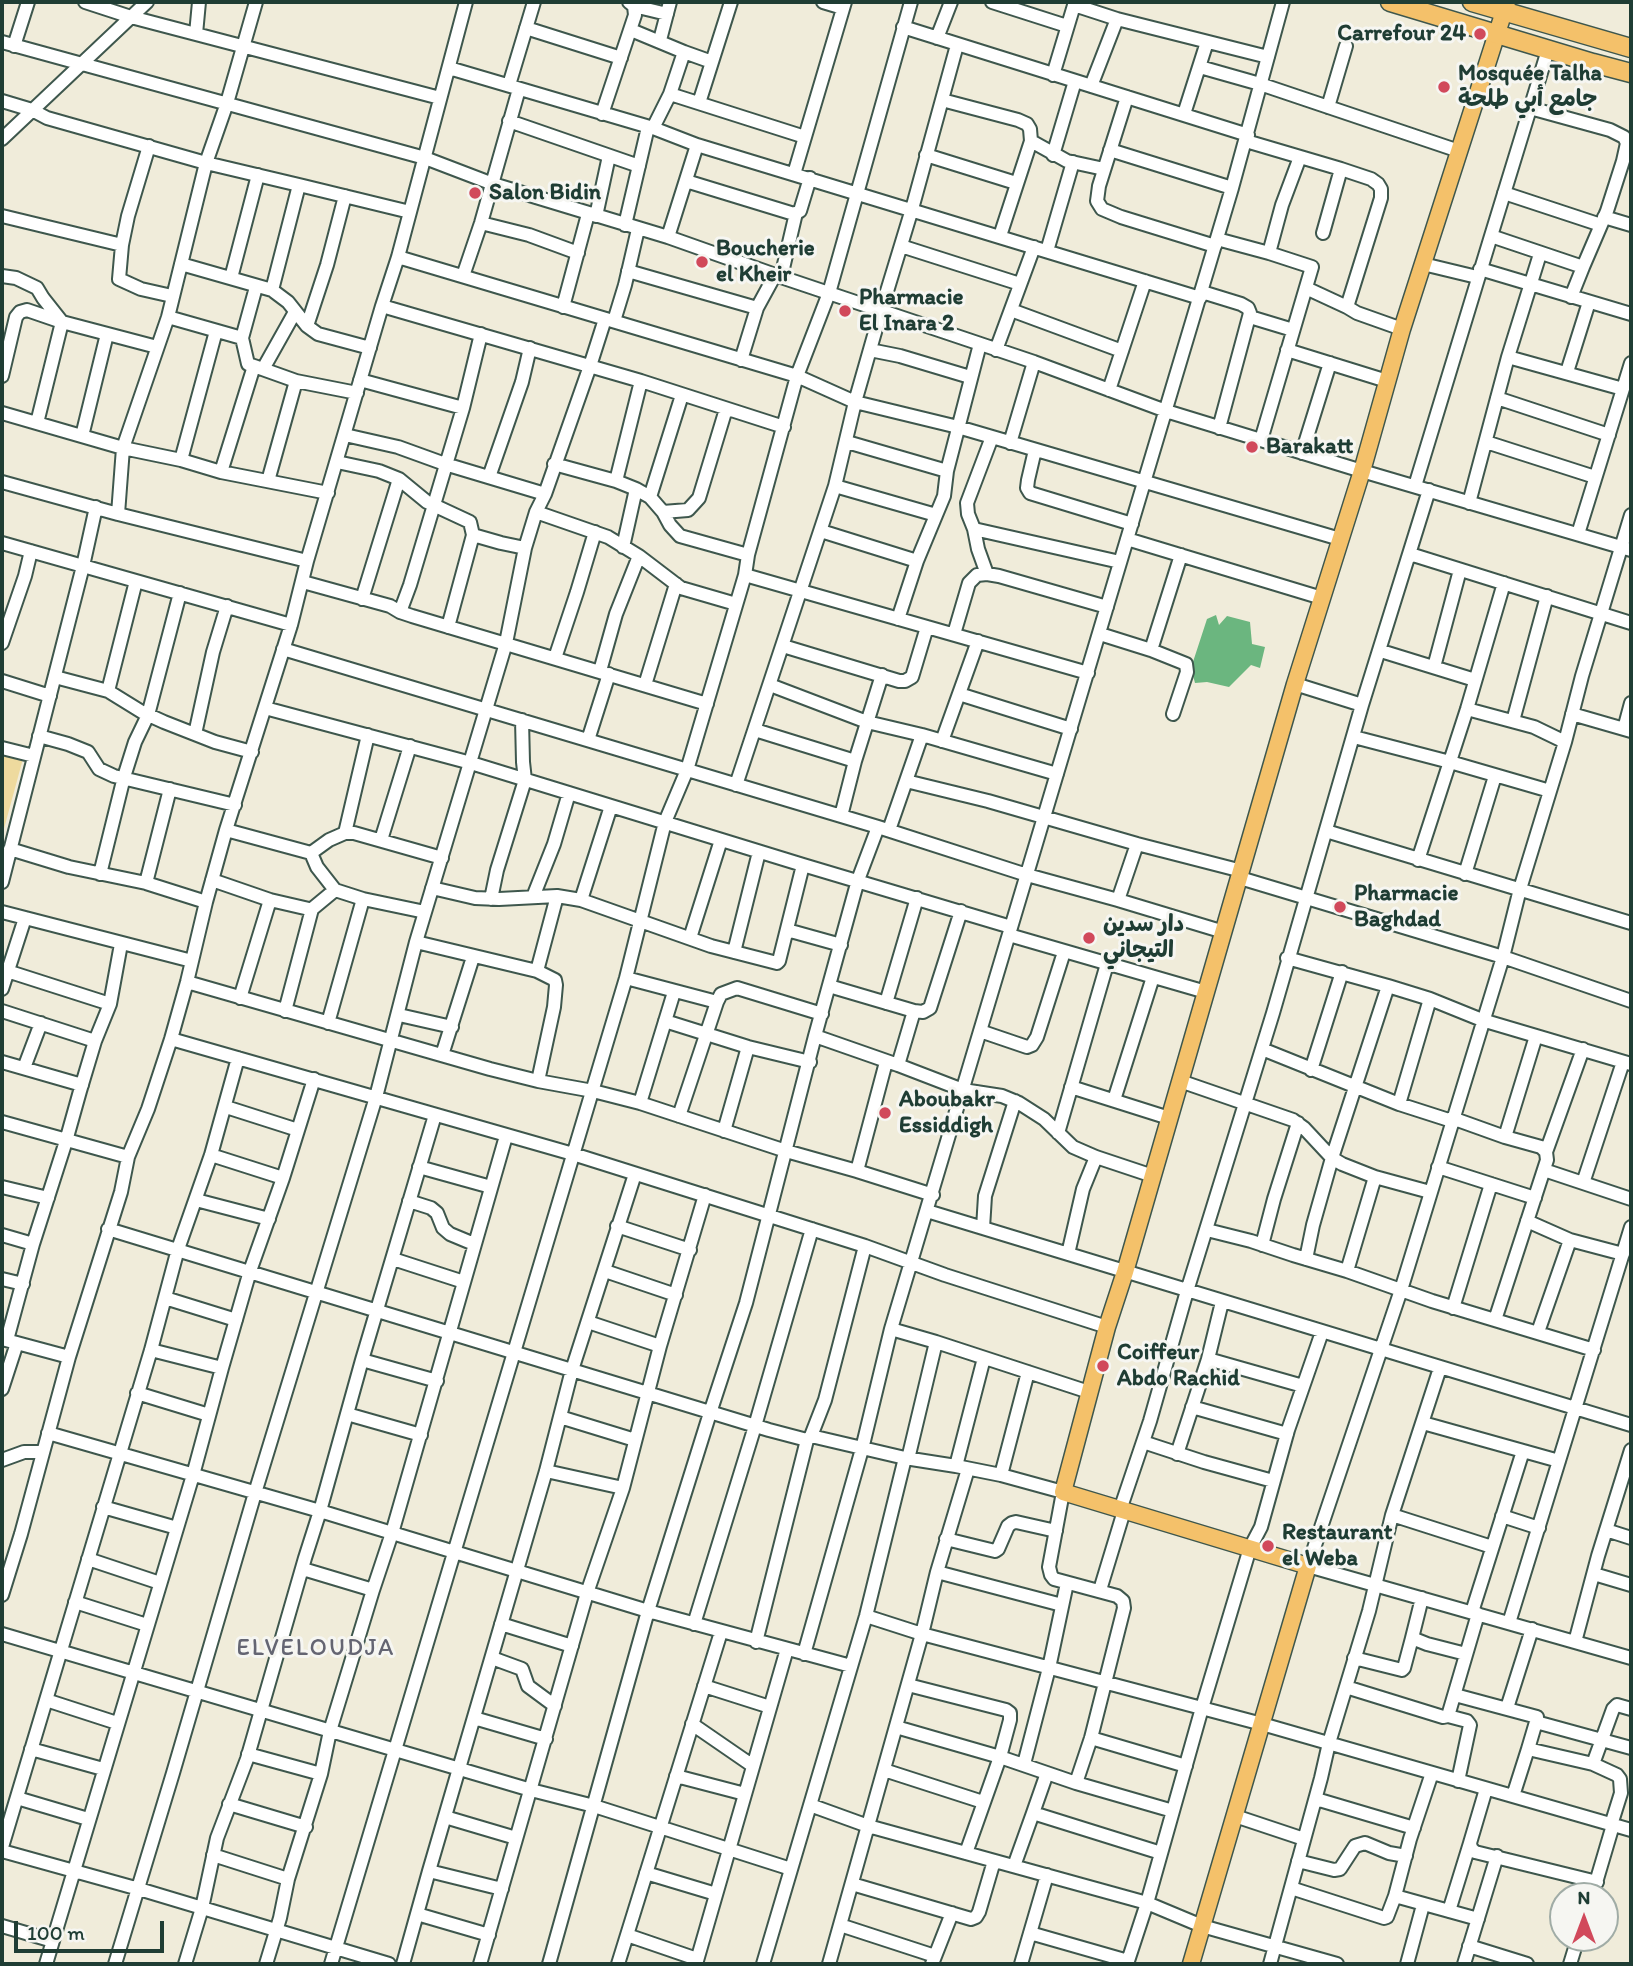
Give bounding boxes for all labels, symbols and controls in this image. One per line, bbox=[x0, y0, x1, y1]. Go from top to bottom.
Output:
place label: Carrefour 24 bbox=[1337, 20, 1466, 48]
marker: Carrefour 24 bbox=[1472, 26, 1488, 42]
place label: Mosquée Talha جامع أبي طلحة bbox=[1458, 60, 1602, 114]
marker: Mosquée Talha جامع أبي طلحة bbox=[1436, 79, 1452, 95]
place label: Salon Bidin bbox=[489, 179, 601, 207]
marker: Salon Bidin bbox=[467, 185, 483, 201]
place label: Boucherie el Kheir bbox=[716, 235, 815, 289]
marker: Boucherie el Kheir bbox=[694, 254, 710, 270]
place label: Pharmacie El Inara 2 bbox=[859, 284, 963, 338]
marker: Pharmacie El Inara 2 bbox=[837, 303, 853, 319]
place label: Barakatt bbox=[1266, 433, 1353, 461]
marker: Barakatt bbox=[1244, 439, 1260, 455]
place label: Pharmacie Baghdad bbox=[1354, 880, 1458, 934]
marker: Pharmacie Baghdad bbox=[1332, 899, 1348, 915]
place label: دار سدين التيجاني bbox=[1103, 911, 1184, 965]
marker: دار سدين التيجاني bbox=[1081, 930, 1097, 946]
place label: Aboubakr Essiddigh bbox=[899, 1086, 995, 1140]
marker: Aboubakr Essiddigh bbox=[877, 1105, 893, 1121]
place label: Coiffeur Abdo Rachid bbox=[1117, 1339, 1240, 1393]
marker: Coiffeur Abdo Rachid bbox=[1095, 1358, 1111, 1374]
place label: Restaurant el Weba bbox=[1282, 1519, 1392, 1573]
marker: Restaurant el Weba bbox=[1260, 1538, 1276, 1554]
district label: ELVELOUDJA bbox=[237, 1635, 395, 1663]
north arrow bbox=[1549, 1882, 1619, 1952]
text: N bbox=[1578, 1886, 1590, 1909]
scale bar bbox=[18, 1906, 168, 1950]
text: 100 m bbox=[27, 1920, 85, 1945]

